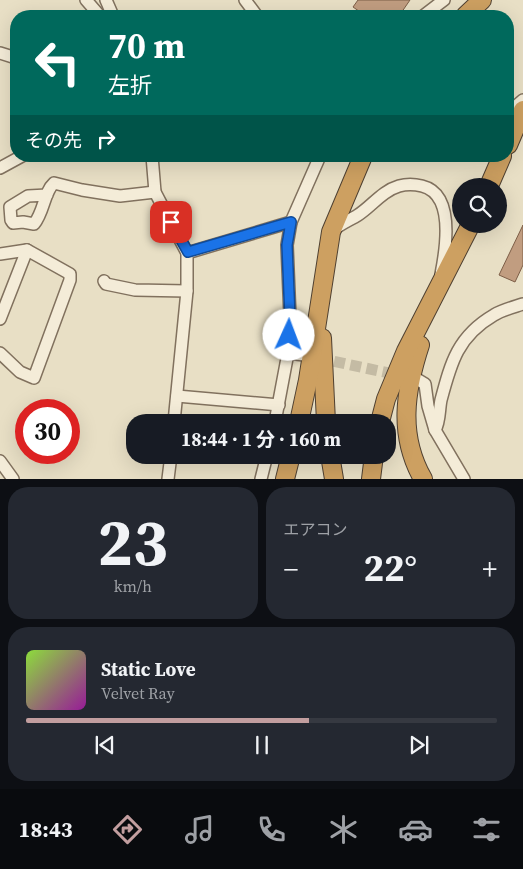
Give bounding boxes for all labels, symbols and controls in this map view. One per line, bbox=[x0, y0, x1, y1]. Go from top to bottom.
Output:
text: 70 m bbox=[108, 22, 185, 70]
icon: left bbox=[25, 30, 90, 95]
text: 左折 bbox=[108, 70, 152, 100]
icon: right bbox=[92, 125, 120, 153]
text: その先 bbox=[25, 127, 82, 153]
map controls bbox=[452, 178, 507, 233]
button: search bbox=[452, 178, 507, 233]
pin bbox=[150, 201, 192, 243]
icon: arrive bbox=[157, 208, 185, 236]
position arrow bbox=[262, 308, 314, 360]
speed limit sign: 30 bbox=[15, 399, 80, 464]
text: 18:44 · 1 分 · 160 m bbox=[181, 426, 341, 452]
text: 23 bbox=[98, 498, 168, 587]
text: エアコン bbox=[284, 518, 348, 540]
text: 22° bbox=[363, 542, 417, 594]
text: − bbox=[284, 550, 298, 588]
text: + bbox=[482, 550, 497, 588]
text: km/h bbox=[114, 575, 152, 597]
text: Static Love bbox=[101, 656, 196, 682]
text: Velvet Ray bbox=[101, 682, 175, 704]
icon: previous bbox=[91, 731, 119, 759]
icon: pause bbox=[248, 731, 276, 759]
icon: next bbox=[405, 731, 433, 759]
icon: directions bbox=[110, 812, 145, 847]
icon: music bbox=[182, 812, 217, 847]
icon: phone bbox=[254, 812, 289, 847]
icon: climate bbox=[326, 812, 361, 847]
icon: car bbox=[398, 812, 433, 847]
icon: filters bbox=[469, 812, 504, 847]
text: 18:43 bbox=[18, 814, 73, 844]

